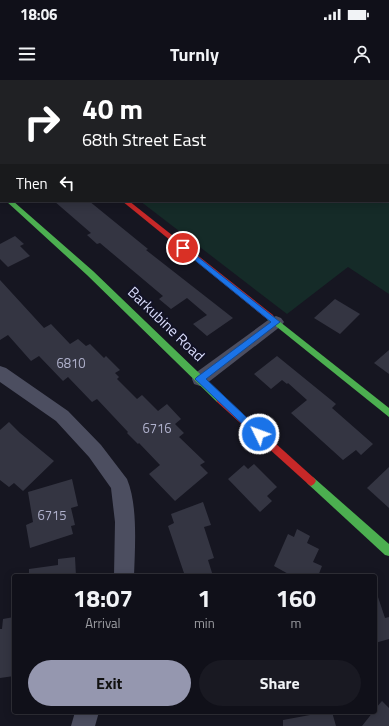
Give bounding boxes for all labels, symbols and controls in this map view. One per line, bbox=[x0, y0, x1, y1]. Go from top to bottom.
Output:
text: 18:06 bbox=[20, 3, 57, 26]
text: Turnly bbox=[170, 41, 219, 68]
icon: menu bbox=[16, 43, 38, 65]
icon: person bbox=[351, 43, 373, 65]
text: 40 m bbox=[82, 87, 143, 130]
icon: right bbox=[16, 96, 68, 148]
text: 68th Street East bbox=[82, 126, 206, 153]
text: Then bbox=[16, 172, 48, 195]
icon: left bbox=[56, 172, 78, 194]
pin bbox=[166, 231, 200, 265]
icon: arrive bbox=[172, 237, 194, 259]
street label: Barkubine Road bbox=[123, 281, 210, 367]
house number: 6810 bbox=[56, 353, 86, 373]
position arrow bbox=[238, 413, 280, 455]
house number: 6716 bbox=[142, 418, 172, 438]
house number: 6715 bbox=[37, 505, 67, 525]
text: 18:07 bbox=[73, 580, 133, 616]
text: 1 bbox=[198, 580, 211, 616]
text: 160 bbox=[276, 580, 316, 616]
text: Arrival bbox=[85, 613, 121, 633]
text: min bbox=[194, 613, 215, 633]
text: m bbox=[290, 613, 301, 633]
button: Exit bbox=[28, 660, 191, 706]
button: Share bbox=[199, 660, 361, 706]

